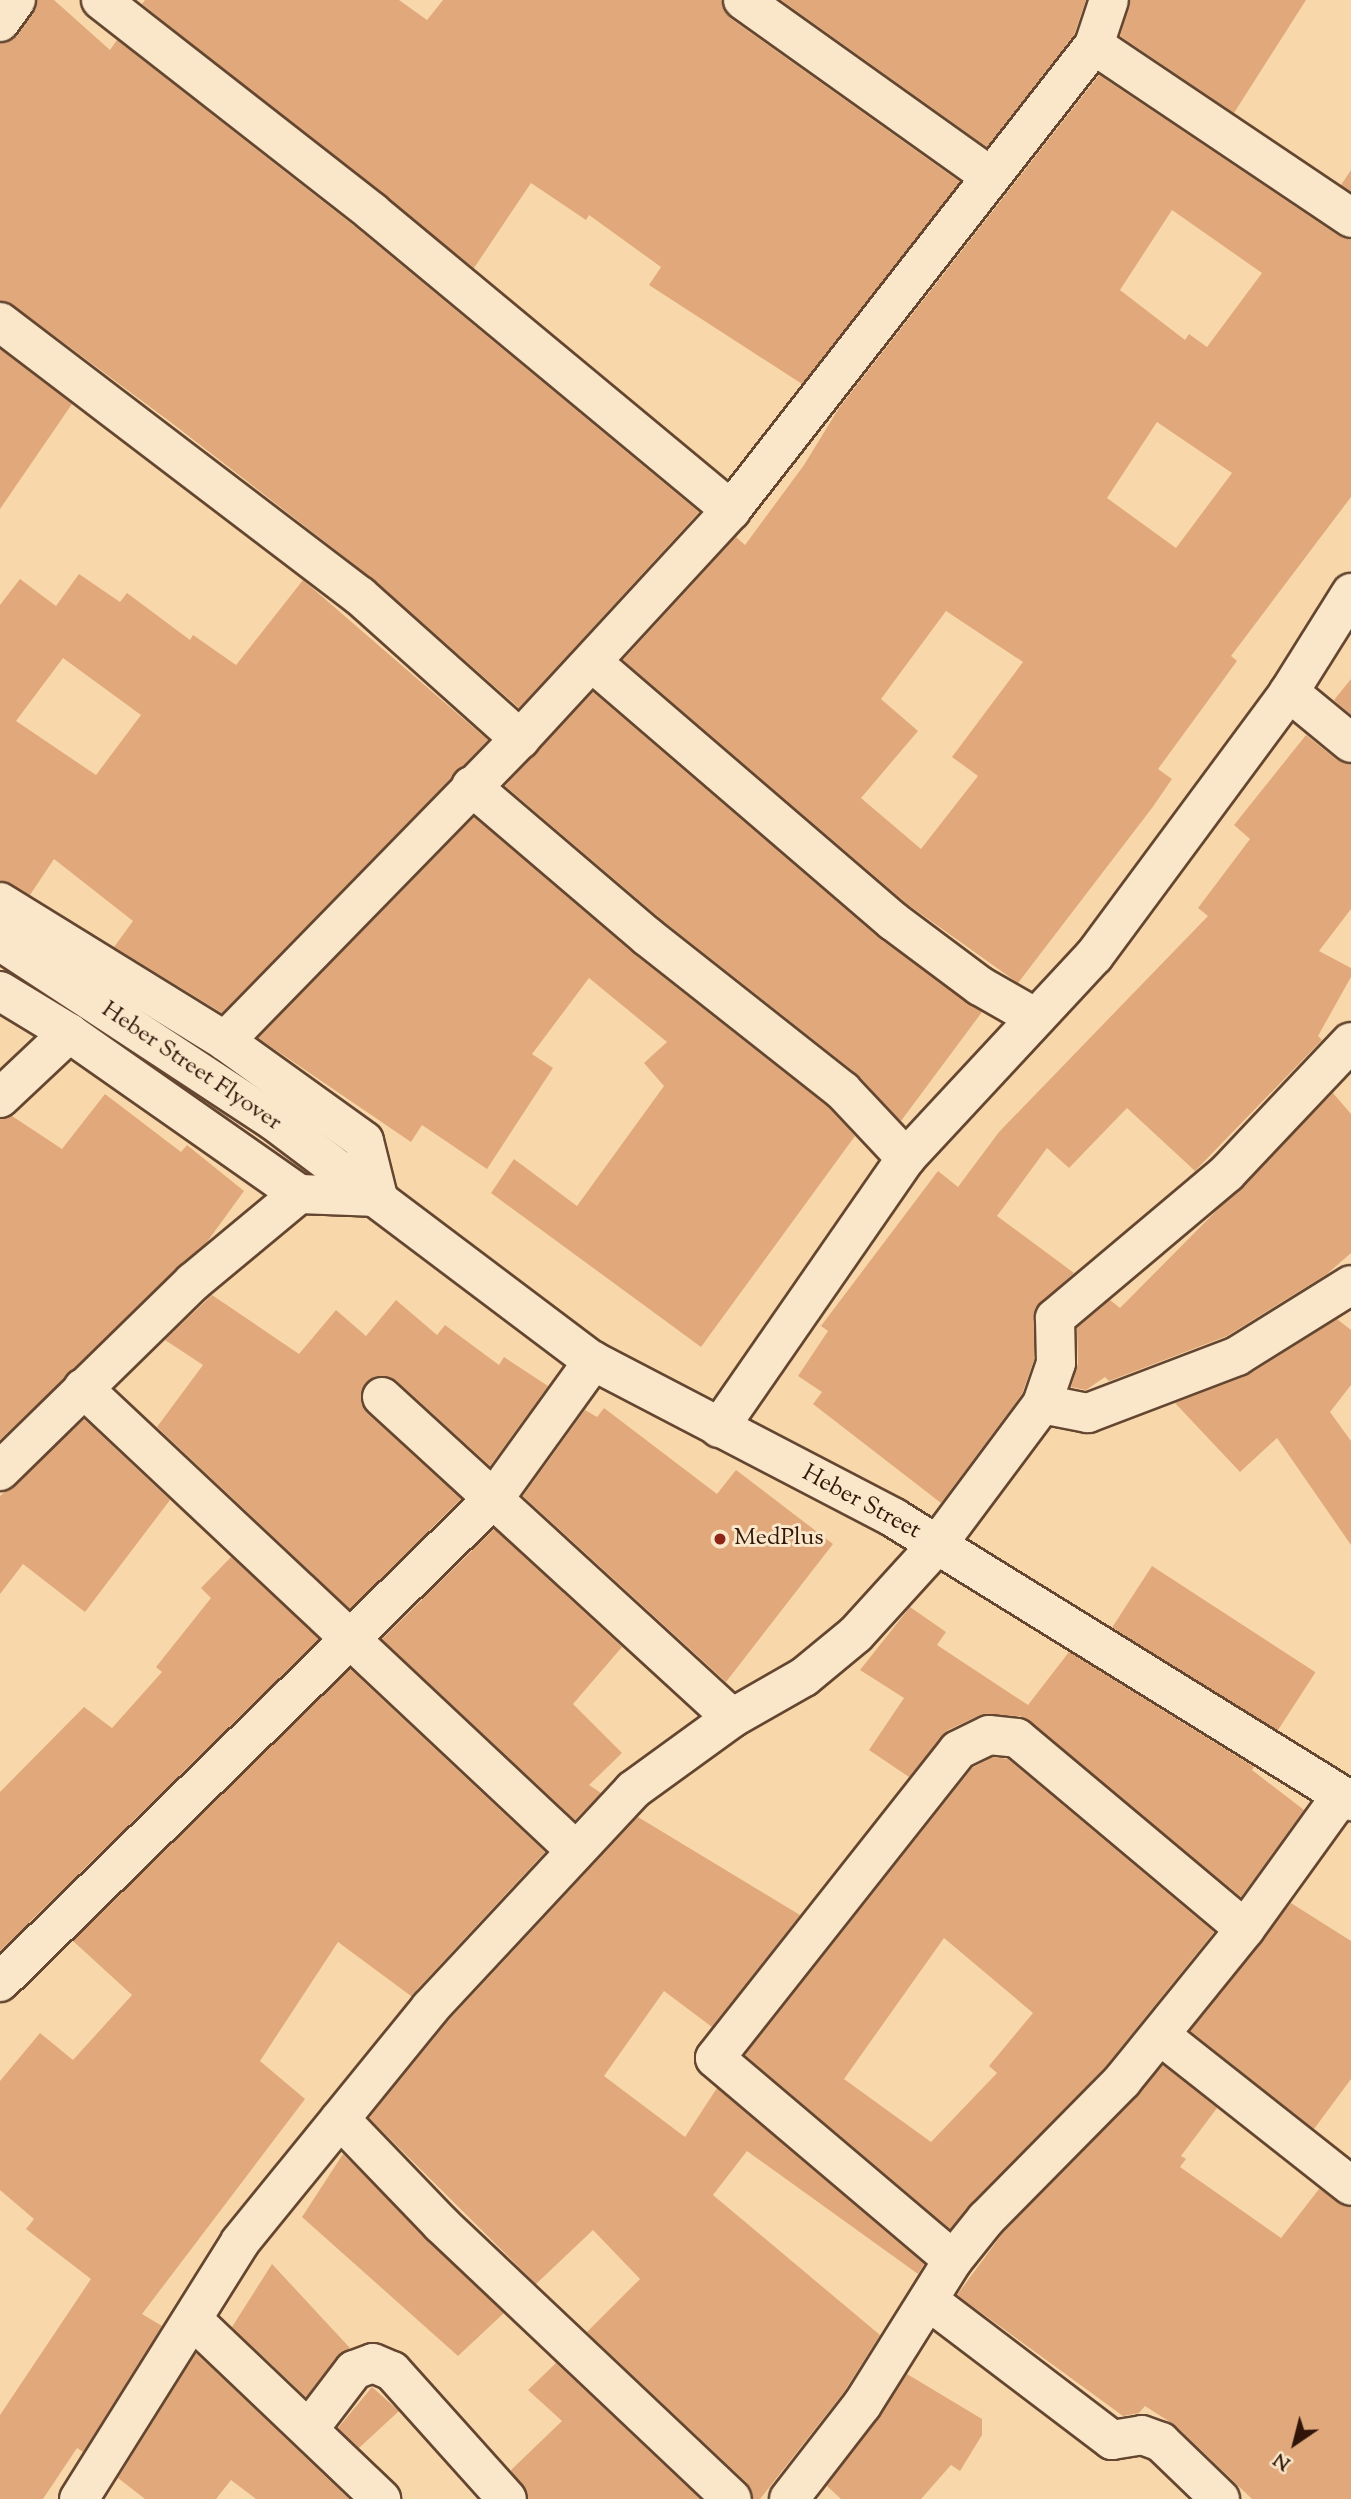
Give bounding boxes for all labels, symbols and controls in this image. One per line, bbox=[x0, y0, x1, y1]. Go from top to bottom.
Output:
street label: Heber Street Flyover bbox=[95, 996, 287, 1138]
street label: Heber Street bbox=[797, 1460, 925, 1546]
place label: MedPlus bbox=[734, 1525, 824, 1553]
marker: MedPlus bbox=[712, 1531, 728, 1547]
north arrow bbox=[1260, 2408, 1330, 2478]
text: N bbox=[1269, 2445, 1297, 2476]

